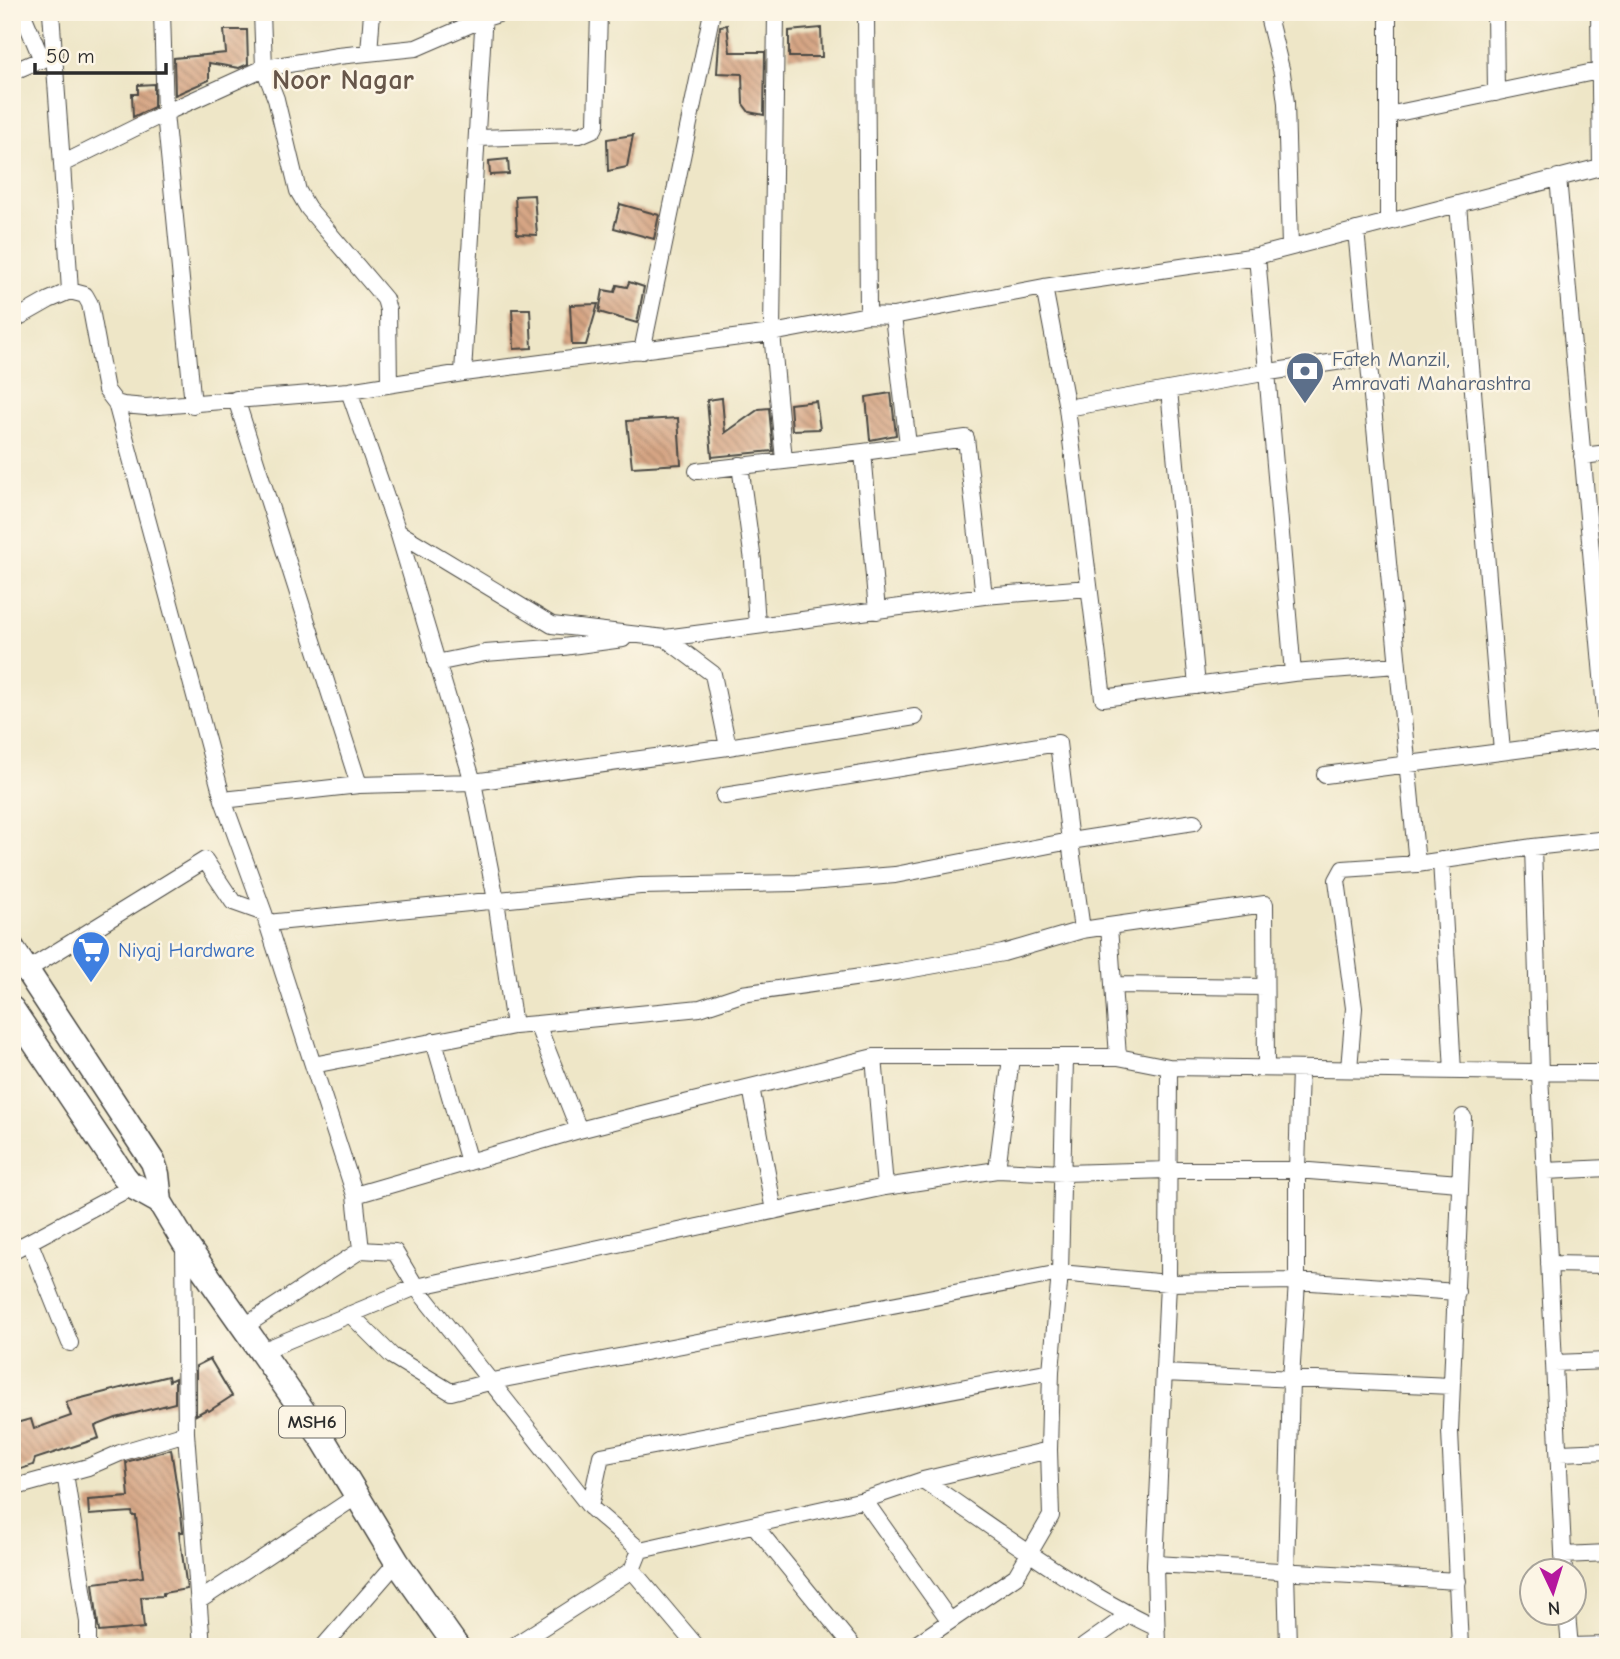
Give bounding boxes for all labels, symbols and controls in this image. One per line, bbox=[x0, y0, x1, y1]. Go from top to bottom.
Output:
scale bar bbox=[35, 32, 166, 76]
text: 50 m bbox=[46, 44, 95, 68]
district label: Noor Nagar bbox=[272, 64, 415, 96]
place label: Fateh Manzil, Amravati Maharashtra bbox=[1332, 347, 1531, 395]
bank icon: Fateh Manzil, Amravati Maharashtra bbox=[1284, 350, 1326, 405]
supermarket icon: Niyaj Hardware bbox=[70, 929, 112, 984]
place label: Niyaj Hardware bbox=[118, 938, 255, 962]
road number: MSH6 bbox=[279, 1406, 345, 1438]
north arrow bbox=[1518, 1558, 1588, 1628]
text: N bbox=[1547, 1597, 1561, 1619]

